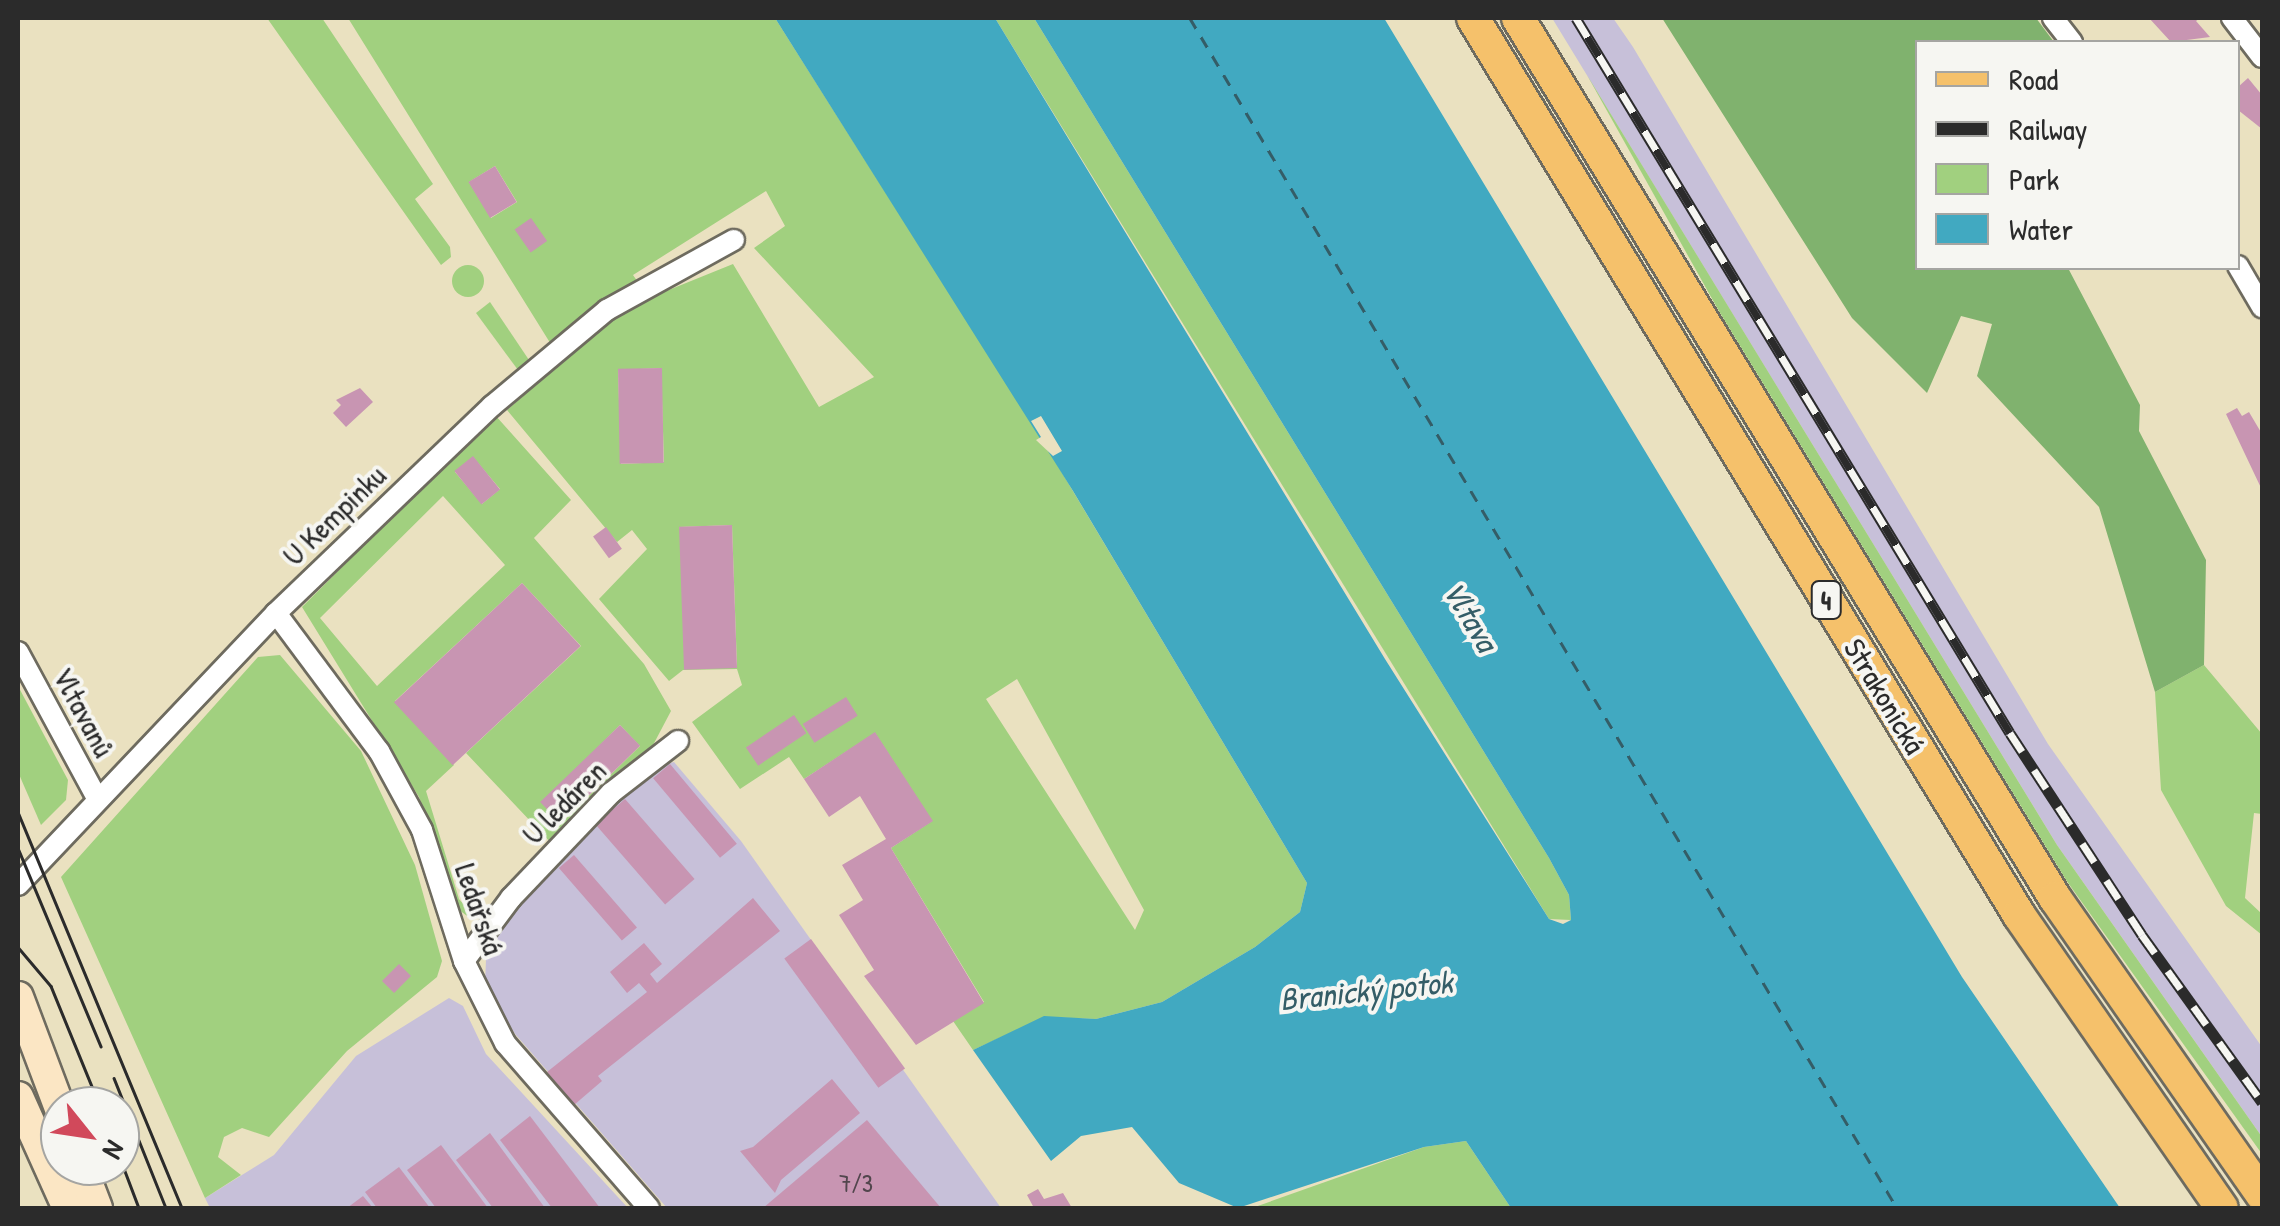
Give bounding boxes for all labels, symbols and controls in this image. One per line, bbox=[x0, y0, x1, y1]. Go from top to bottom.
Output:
legend bbox=[1915, 40, 2240, 270]
text: Road bbox=[2009, 59, 2058, 99]
text: Railway bbox=[2009, 109, 2087, 149]
text: Park bbox=[2009, 159, 2059, 199]
text: Water bbox=[2009, 209, 2073, 249]
street label: U Kempinku bbox=[275, 457, 393, 573]
water label: Vltava bbox=[1434, 574, 1506, 658]
road number: 4 bbox=[1808, 577, 1844, 623]
street label: Strakonická bbox=[1837, 632, 1933, 760]
street label: Vltavanů bbox=[46, 661, 122, 763]
street label: U ledáren bbox=[515, 753, 613, 851]
street label: Ledařská bbox=[448, 859, 512, 959]
water label: Branický potok bbox=[1278, 963, 1454, 1019]
north arrow bbox=[40, 1086, 140, 1186]
text: N bbox=[94, 1134, 134, 1166]
house number: 7/3 bbox=[839, 1168, 873, 1198]

